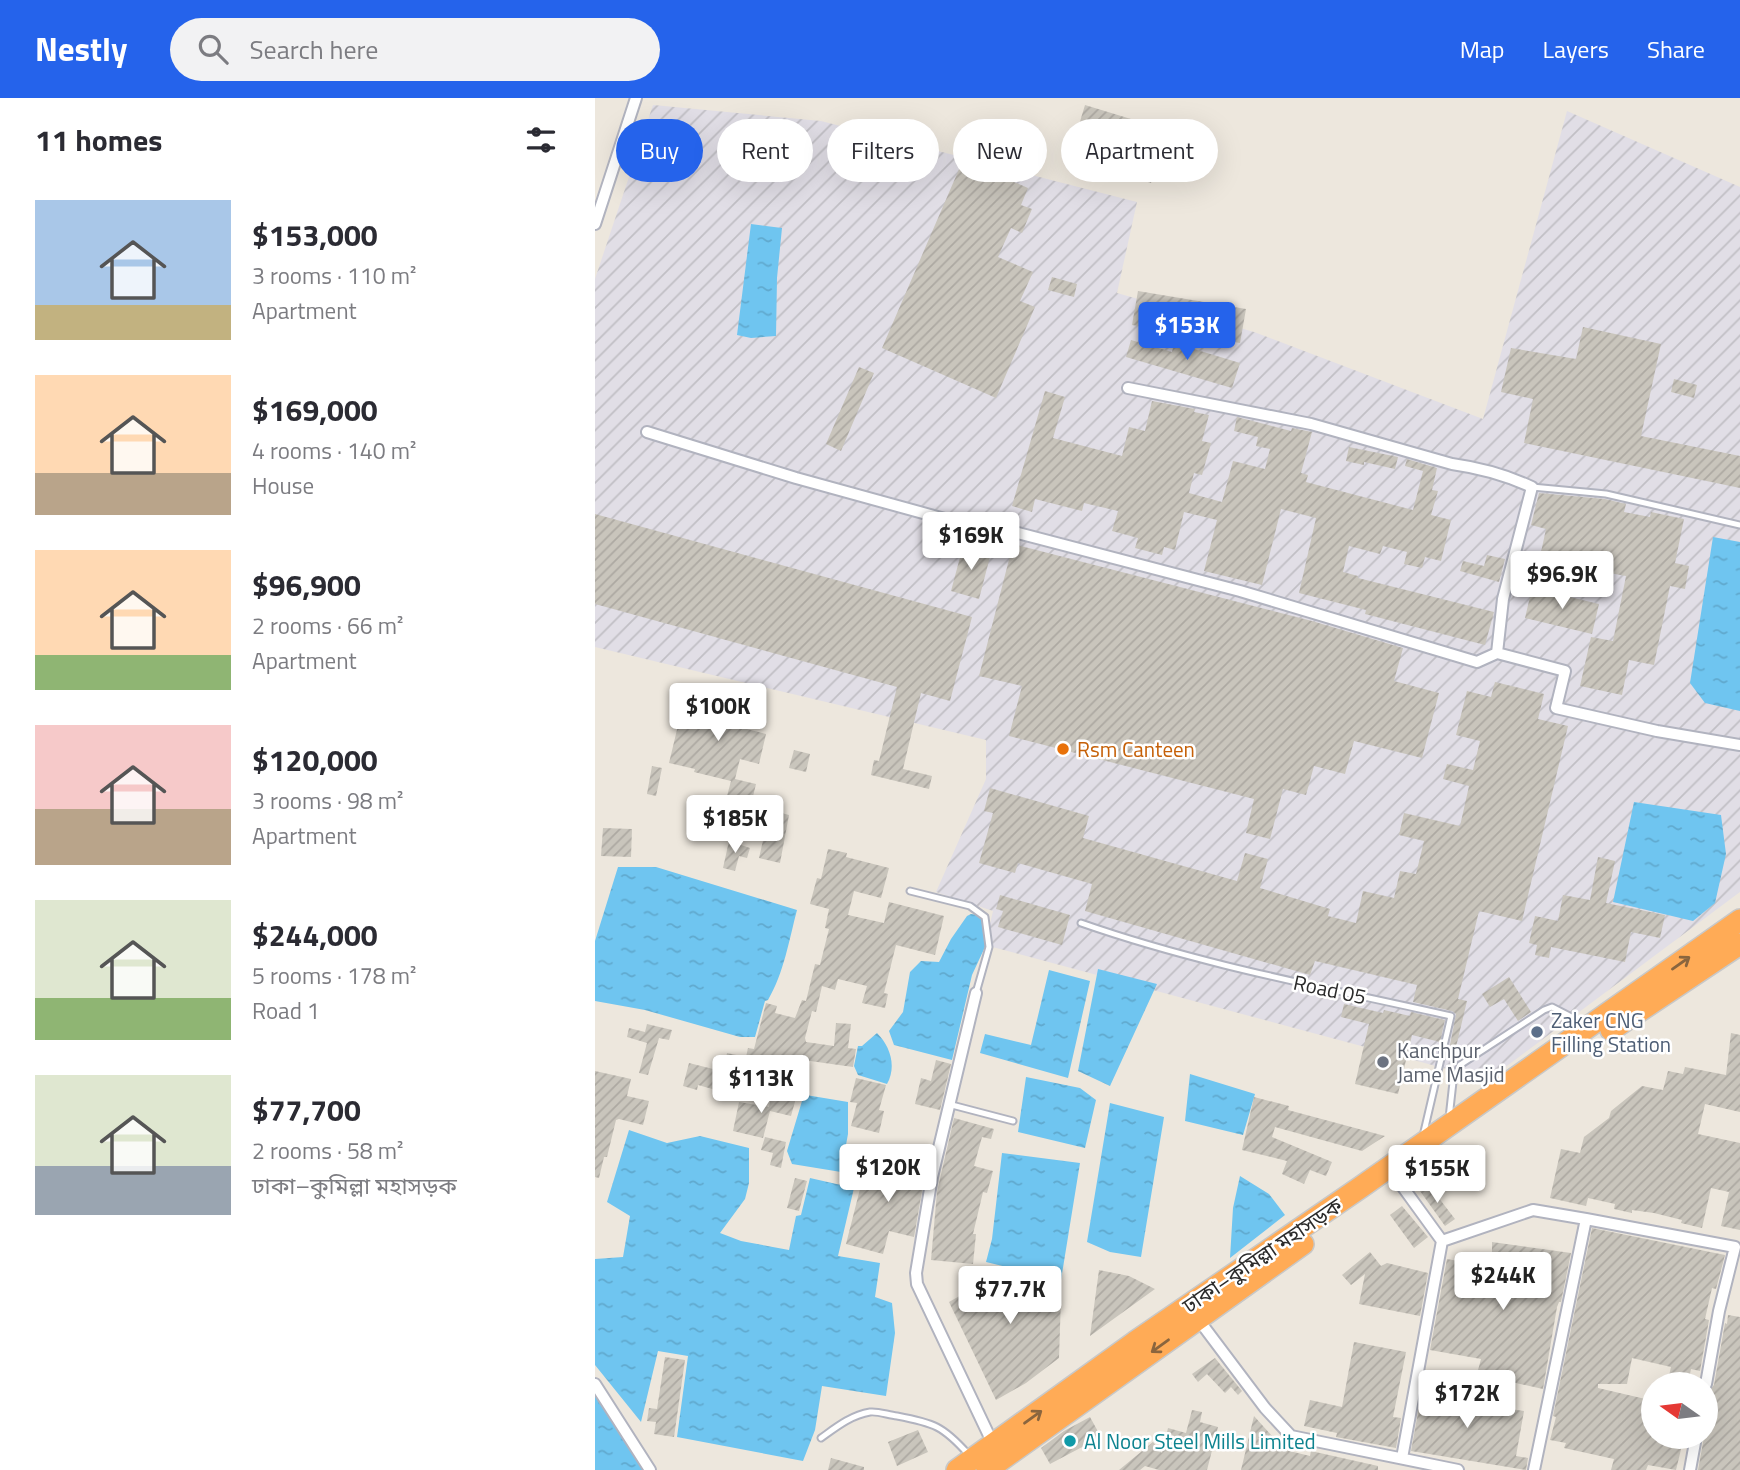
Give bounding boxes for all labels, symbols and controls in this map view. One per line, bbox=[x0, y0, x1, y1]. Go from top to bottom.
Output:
search box bbox=[170, 18, 660, 81]
text: Nestly bbox=[35, 24, 128, 74]
icon: search bbox=[194, 30, 232, 68]
text: Search here bbox=[250, 30, 378, 69]
text: Map bbox=[1460, 31, 1505, 67]
text: Layers bbox=[1543, 31, 1609, 67]
text: Share bbox=[1647, 31, 1705, 67]
text: 11 homes bbox=[35, 117, 162, 163]
chip: Buy bbox=[616, 119, 703, 182]
chip: Rent bbox=[717, 119, 813, 182]
chip: Filters bbox=[827, 119, 939, 182]
chip: New bbox=[953, 119, 1047, 182]
chip: Apartment bbox=[1061, 119, 1218, 182]
icon: filters bbox=[522, 121, 560, 159]
text: $153,000 bbox=[252, 212, 378, 258]
icon: home bbox=[91, 228, 175, 312]
text: 3 rooms · 110 m² bbox=[252, 258, 416, 293]
text: Apartment bbox=[252, 293, 357, 328]
pin: $153K bbox=[1138, 302, 1236, 362]
text: $153K bbox=[1154, 307, 1220, 342]
text: $169,000 bbox=[252, 387, 378, 433]
icon: home bbox=[91, 403, 175, 487]
text: 4 rooms · 140 m² bbox=[252, 433, 416, 468]
text: House bbox=[252, 468, 314, 503]
pin: $169K bbox=[922, 512, 1020, 572]
text: $169K bbox=[938, 517, 1004, 552]
pin: $96.9K bbox=[1505, 552, 1619, 611]
text: $96.9K bbox=[1526, 556, 1598, 591]
text: $96,900 bbox=[252, 562, 361, 608]
icon: home bbox=[91, 578, 175, 662]
text: 2 rooms · 66 m² bbox=[252, 608, 403, 643]
text: Apartment bbox=[252, 643, 357, 678]
pin: $100K bbox=[669, 684, 767, 743]
text: $100K bbox=[685, 688, 751, 723]
place label: Rsm Canteen bbox=[1077, 733, 1195, 765]
text: $120,000 bbox=[252, 737, 378, 783]
marker: Rsm Canteen bbox=[1055, 741, 1071, 757]
icon: home bbox=[91, 753, 175, 837]
text: 3 rooms · 98 m² bbox=[252, 783, 403, 818]
pin: $185K bbox=[686, 796, 784, 855]
text: $185K bbox=[702, 800, 768, 835]
text: Apartment bbox=[252, 818, 357, 853]
text: $244,000 bbox=[252, 912, 378, 958]
icon: home bbox=[91, 928, 175, 1012]
one-way arrow bbox=[1671, 956, 1690, 970]
text: 5 rooms · 178 m² bbox=[252, 958, 416, 993]
street label: Road 05 bbox=[1291, 966, 1369, 1012]
text: Road 1 bbox=[252, 993, 320, 1028]
place label: Zaker CNG Filling Station bbox=[1551, 1004, 1671, 1060]
marker: Zaker CNG Filling Station bbox=[1529, 1024, 1545, 1040]
place label: Kanchpur Jame Masjid bbox=[1397, 1034, 1505, 1090]
marker: Kanchpur Jame Masjid bbox=[1375, 1054, 1391, 1070]
pin: $113K bbox=[712, 1056, 810, 1115]
text: $113K bbox=[728, 1060, 794, 1095]
text: $77,700 bbox=[252, 1087, 361, 1133]
icon: home bbox=[91, 1103, 175, 1187]
text: 2 rooms · 58 m² bbox=[252, 1133, 403, 1168]
pin: $120K bbox=[839, 1144, 937, 1204]
pin: $155K bbox=[1388, 1146, 1486, 1205]
text: $120K bbox=[855, 1149, 921, 1184]
text: $155K bbox=[1404, 1150, 1470, 1185]
text: ঢাকা–কুমিল্লা মহাসড়ক bbox=[252, 1168, 457, 1203]
street label: ঢাকা–কুমিল্লা মহাসড়ক bbox=[1175, 1189, 1349, 1321]
pin: $244K bbox=[1454, 1252, 1552, 1312]
text: $244K bbox=[1470, 1257, 1536, 1292]
pin: $77.7K bbox=[953, 1266, 1067, 1326]
text: $77.7K bbox=[974, 1271, 1046, 1306]
one-way arrow bbox=[1151, 1338, 1170, 1353]
pin: $172K bbox=[1418, 1370, 1516, 1430]
north arrow bbox=[1641, 1372, 1719, 1449]
map controls bbox=[1641, 1372, 1718, 1449]
text: $172K bbox=[1434, 1375, 1500, 1410]
one-way arrow bbox=[1023, 1410, 1042, 1424]
place label: Al Noor Steel Mills Limited bbox=[1084, 1425, 1316, 1457]
marker: Al Noor Steel Mills Limited bbox=[1062, 1433, 1078, 1449]

